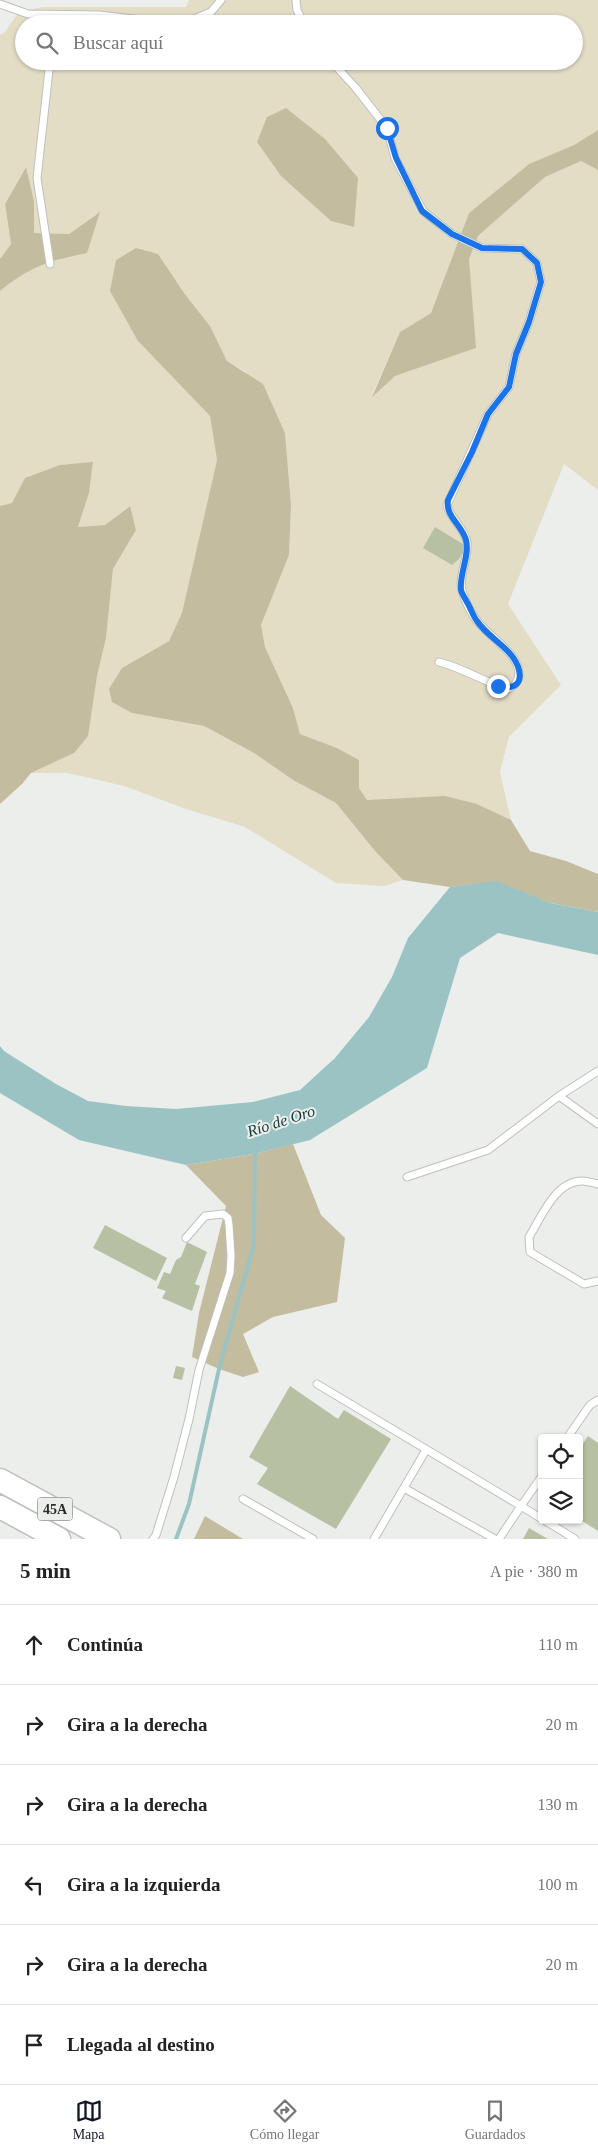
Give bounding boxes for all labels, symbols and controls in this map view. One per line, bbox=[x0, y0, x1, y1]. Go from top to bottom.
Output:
search box bbox=[15, 15, 583, 70]
icon: search bbox=[33, 29, 61, 57]
text: Buscar aquí bbox=[73, 32, 163, 53]
route start bbox=[376, 117, 399, 140]
route end bbox=[487, 675, 510, 698]
water label: Río de Oro bbox=[244, 1102, 317, 1140]
map controls bbox=[538, 1434, 583, 1524]
button: locate bbox=[538, 1434, 583, 1479]
button: layers bbox=[538, 1479, 583, 1524]
road number: 45A bbox=[38, 1498, 72, 1520]
text: 5 min bbox=[20, 1559, 71, 1583]
text: A pie · 380 m bbox=[490, 1563, 578, 1580]
icon: ahead bbox=[20, 1631, 48, 1659]
text: Continúa bbox=[67, 1634, 143, 1655]
text: 110 m bbox=[538, 1636, 578, 1653]
icon: right bbox=[20, 1711, 48, 1739]
text: Gira a la derecha bbox=[67, 1714, 208, 1735]
text: 20 m bbox=[546, 1716, 578, 1733]
icon: right bbox=[20, 1791, 48, 1819]
text: Gira a la derecha bbox=[67, 1794, 208, 1815]
text: 130 m bbox=[538, 1796, 578, 1813]
icon: left bbox=[20, 1871, 48, 1899]
text: Gira a la izquierda bbox=[67, 1874, 221, 1895]
text: 100 m bbox=[538, 1876, 578, 1893]
icon: right bbox=[20, 1951, 48, 1979]
text: Gira a la derecha bbox=[67, 1954, 208, 1975]
text: 20 m bbox=[546, 1956, 578, 1973]
icon: arrive bbox=[20, 2031, 48, 2059]
text: Llegada al destino bbox=[67, 2034, 215, 2055]
tab: Mapa bbox=[73, 2097, 105, 2143]
tab: Cómo llegar bbox=[250, 2097, 319, 2143]
tab: Guardados bbox=[465, 2097, 525, 2143]

